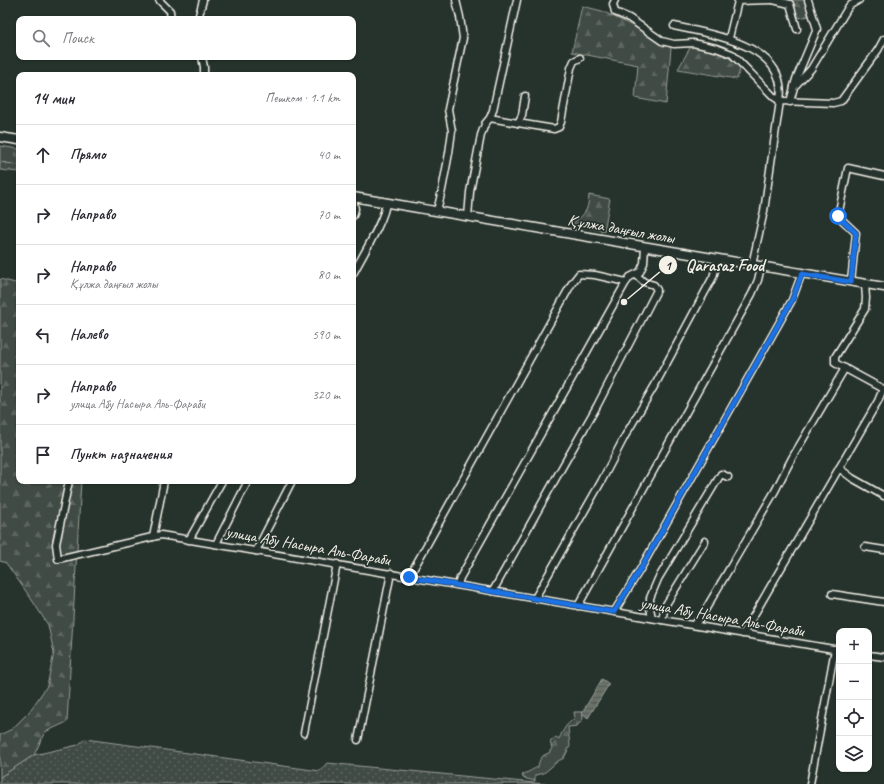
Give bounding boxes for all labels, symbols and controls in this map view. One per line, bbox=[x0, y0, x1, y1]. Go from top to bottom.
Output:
search box bbox=[16, 16, 356, 60]
icon: search bbox=[30, 27, 52, 49]
text: Поиск bbox=[62, 29, 94, 48]
text: 14 мин bbox=[32, 88, 74, 109]
text: Пешком · 1.1 km bbox=[265, 90, 340, 106]
icon: ahead bbox=[32, 144, 54, 166]
text: Прямо bbox=[70, 145, 106, 164]
text: 40 m bbox=[318, 147, 340, 163]
icon: right bbox=[32, 204, 54, 226]
text: Направо bbox=[70, 205, 116, 224]
text: 70 m bbox=[318, 207, 340, 223]
route start bbox=[829, 207, 847, 225]
street label: Құлжа даңғыл жолы bbox=[566, 210, 677, 248]
callout: Qarasaz Food bbox=[658, 251, 772, 280]
text: Qarasaz Food bbox=[686, 255, 767, 276]
text: Направо bbox=[70, 257, 116, 276]
text: 1 bbox=[665, 258, 672, 274]
icon: right bbox=[32, 264, 54, 286]
text: 80 m bbox=[318, 267, 340, 283]
text: Құлжа даңғыл жолы bbox=[70, 276, 158, 292]
icon: left bbox=[32, 324, 54, 346]
text: Налево bbox=[70, 325, 108, 344]
text: 590 m bbox=[312, 327, 340, 343]
text: Направо bbox=[70, 377, 116, 396]
icon: right bbox=[32, 384, 54, 406]
text: 320 m bbox=[312, 387, 340, 403]
text: улица Абу Насыра Аль-Фараби bbox=[70, 396, 205, 412]
icon: arrive bbox=[32, 444, 54, 466]
text: Пункт назначения bbox=[70, 445, 172, 464]
street label: улица Абу Насыра Аль-Фараби bbox=[224, 522, 393, 570]
route end bbox=[400, 568, 418, 586]
street label: улица Абу Насыра Аль-Фараби bbox=[638, 593, 807, 641]
map controls bbox=[836, 628, 872, 772]
button: + bbox=[836, 628, 872, 664]
button: − bbox=[836, 664, 872, 700]
button: locate bbox=[836, 700, 872, 736]
button: layers bbox=[836, 736, 872, 772]

